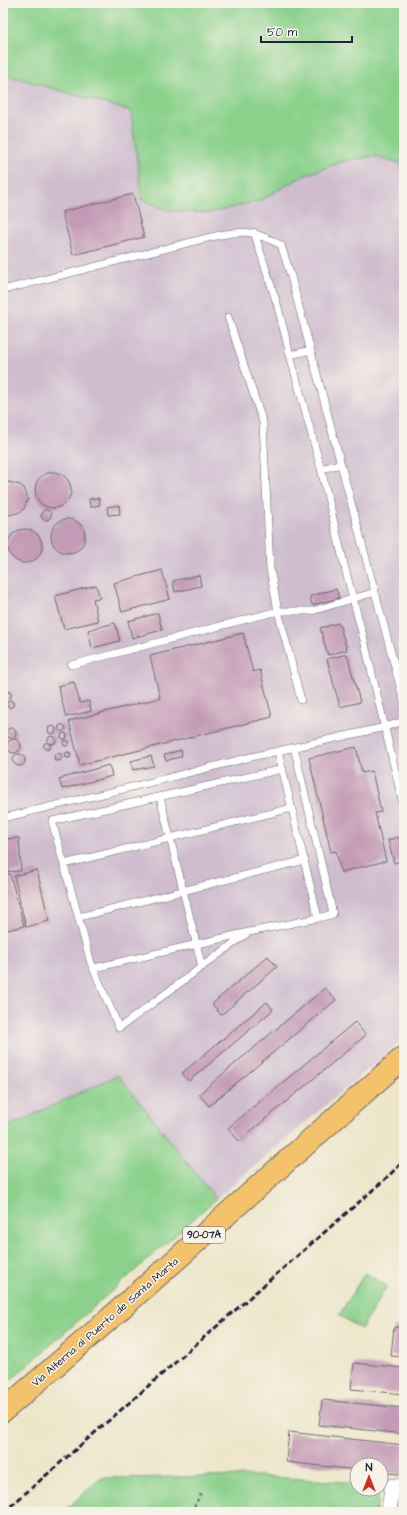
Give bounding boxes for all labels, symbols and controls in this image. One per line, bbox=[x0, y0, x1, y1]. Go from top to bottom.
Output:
scale bar bbox=[261, 18, 352, 44]
text: 50 m bbox=[267, 24, 298, 41]
road number: 90-07A bbox=[183, 1227, 225, 1243]
street label: Vía Alterna al Puerto de Santa Marta bbox=[28, 1254, 182, 1390]
north arrow bbox=[349, 1457, 389, 1497]
text: N bbox=[366, 1460, 373, 1475]

